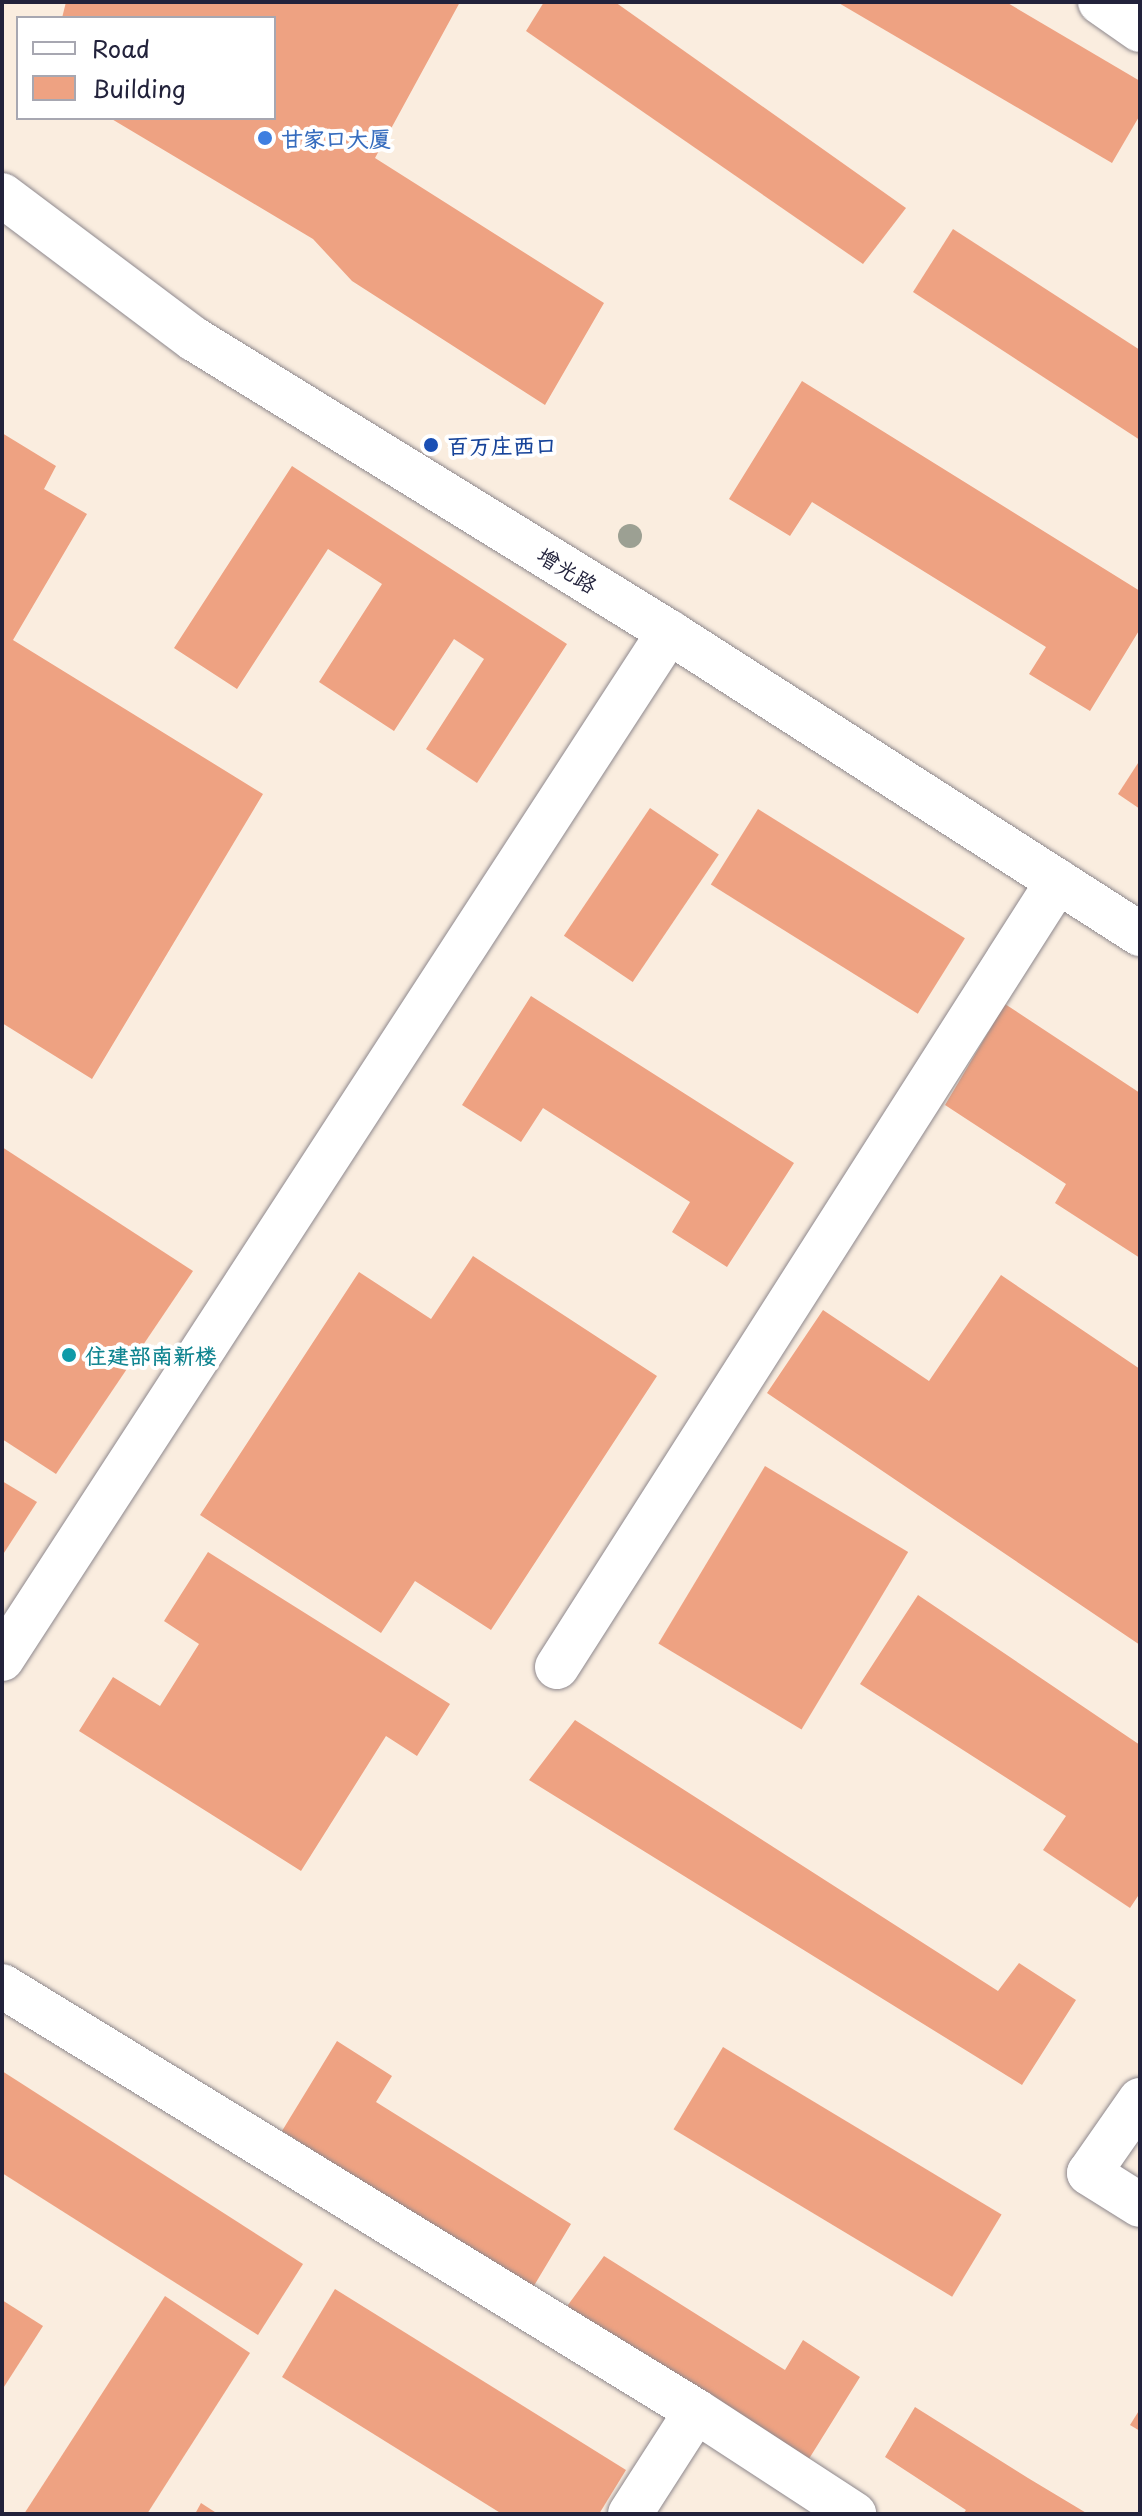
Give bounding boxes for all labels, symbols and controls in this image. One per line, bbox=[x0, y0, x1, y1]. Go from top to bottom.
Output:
legend bbox=[16, 16, 276, 120]
text: Road bbox=[92, 30, 150, 66]
text: Building bbox=[92, 70, 186, 106]
place label: 甘家口大厦 bbox=[281, 125, 391, 151]
marker: 甘家口大厦 bbox=[256, 129, 274, 147]
place label: 百万庄西口 bbox=[447, 432, 557, 458]
marker: 百万庄西口 bbox=[422, 436, 440, 454]
street label: 增光路 bbox=[533, 540, 603, 598]
place label: 住建部南新楼 bbox=[85, 1342, 217, 1368]
marker: 住建部南新楼 bbox=[60, 1346, 78, 1364]

